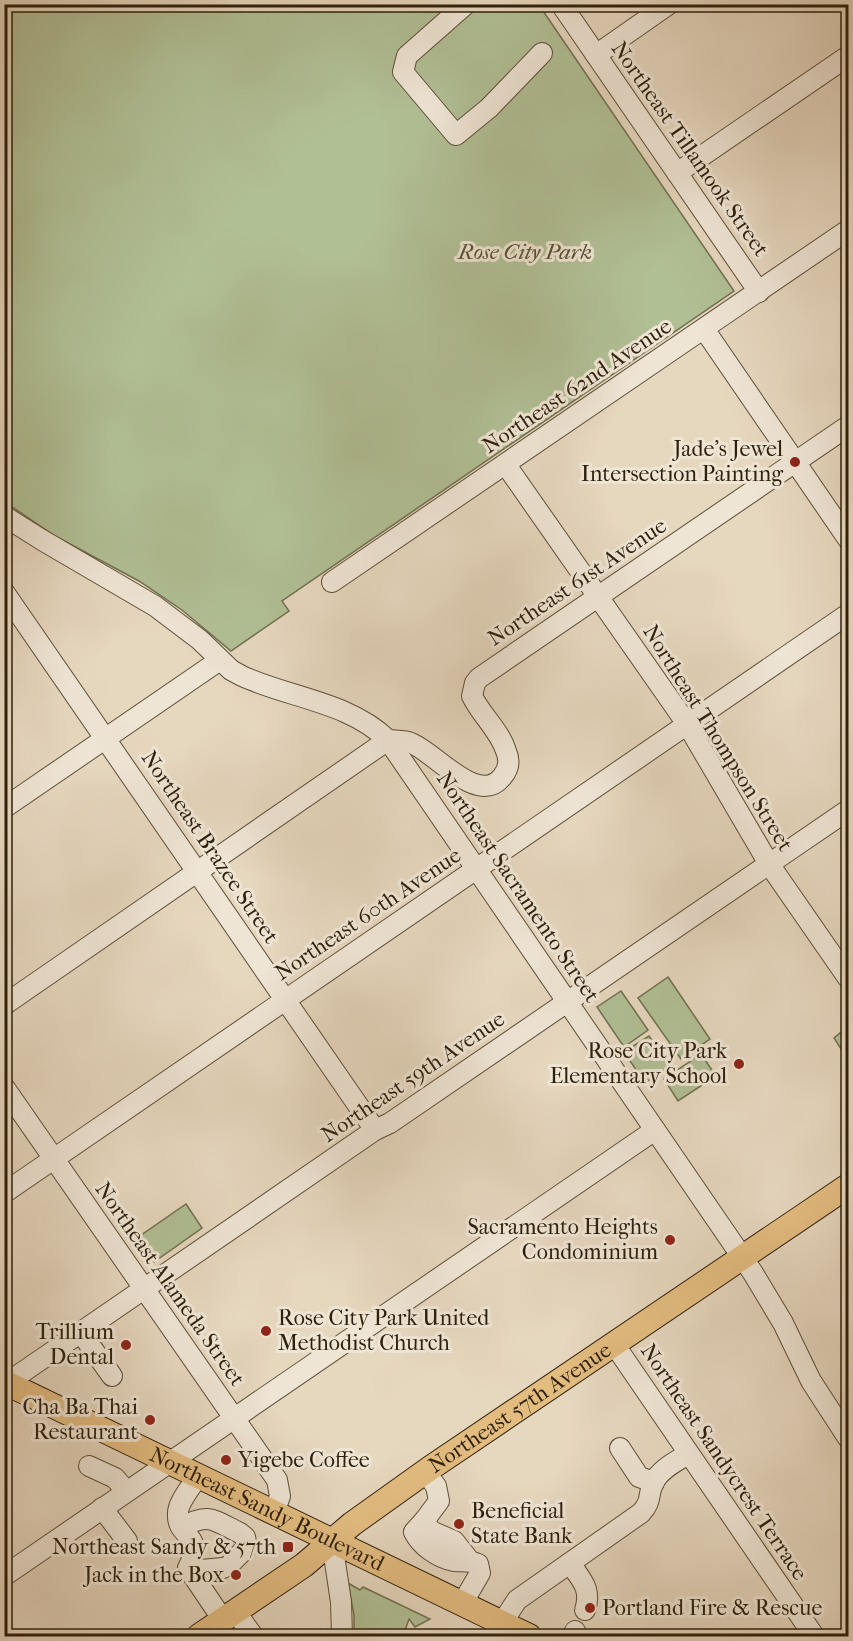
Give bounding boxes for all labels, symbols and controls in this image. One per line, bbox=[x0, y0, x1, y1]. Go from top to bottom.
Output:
street label: Northeast Tillamook Street bbox=[606, 37, 774, 262]
park label: Rose City Park bbox=[456, 239, 592, 265]
street label: Northeast 62nd Avenue bbox=[478, 313, 676, 459]
place label: Jade's Jewel Intersection Painting bbox=[581, 436, 783, 487]
marker: Jade's Jewel Intersection Painting bbox=[788, 455, 802, 469]
street label: Northeast 61st Avenue bbox=[483, 512, 671, 651]
street label: Northeast Thompson Street bbox=[638, 620, 799, 856]
street label: Northeast Brazee Street bbox=[136, 746, 284, 948]
street label: Northeast Sacramento Street bbox=[431, 767, 605, 1007]
street label: Northeast 60th Avenue bbox=[270, 842, 466, 986]
street label: Northeast 59th Avenue bbox=[316, 1006, 510, 1148]
place label: Rose City Park Elementary School bbox=[550, 1038, 728, 1089]
marker: Rose City Park Elementary School bbox=[732, 1057, 746, 1071]
street label: Northeast Alameda Street bbox=[90, 1177, 250, 1391]
place label: Sacramento Heights Condominium bbox=[467, 1214, 659, 1265]
marker: Sacramento Heights Condominium bbox=[663, 1233, 677, 1247]
place label: Rose City Park United Methodist Church bbox=[278, 1305, 490, 1356]
place label: Trillium Dental bbox=[36, 1319, 115, 1370]
marker: Rose City Park United Methodist Church bbox=[259, 1324, 273, 1338]
street label: Northeast 57th Avenue bbox=[423, 1337, 616, 1479]
marker: Trillium Dental bbox=[119, 1338, 133, 1352]
street label: Northeast Sandycrest Terrace bbox=[635, 1339, 813, 1585]
place label: Cha Ba Thai Restaurant bbox=[22, 1394, 138, 1445]
marker: Cha Ba Thai Restaurant bbox=[143, 1413, 157, 1427]
street label: Northeast Sandy Boulevard bbox=[145, 1441, 389, 1577]
place label: Yigebe Coffee bbox=[237, 1447, 370, 1473]
marker: Yigebe Coffee bbox=[219, 1453, 233, 1467]
place label: Beneficial State Bank bbox=[471, 1498, 573, 1549]
marker: Beneficial State Bank bbox=[452, 1517, 466, 1531]
place label: Northeast Sandy & 57th bbox=[52, 1534, 277, 1560]
marker: Northeast Sandy & 57th bbox=[281, 1540, 295, 1554]
place label: Jack in the Box bbox=[82, 1562, 225, 1588]
marker: Jack in the Box bbox=[229, 1568, 243, 1582]
place label: Portland Fire & Rescue bbox=[602, 1595, 822, 1621]
marker: Portland Fire & Rescue bbox=[583, 1601, 597, 1615]

